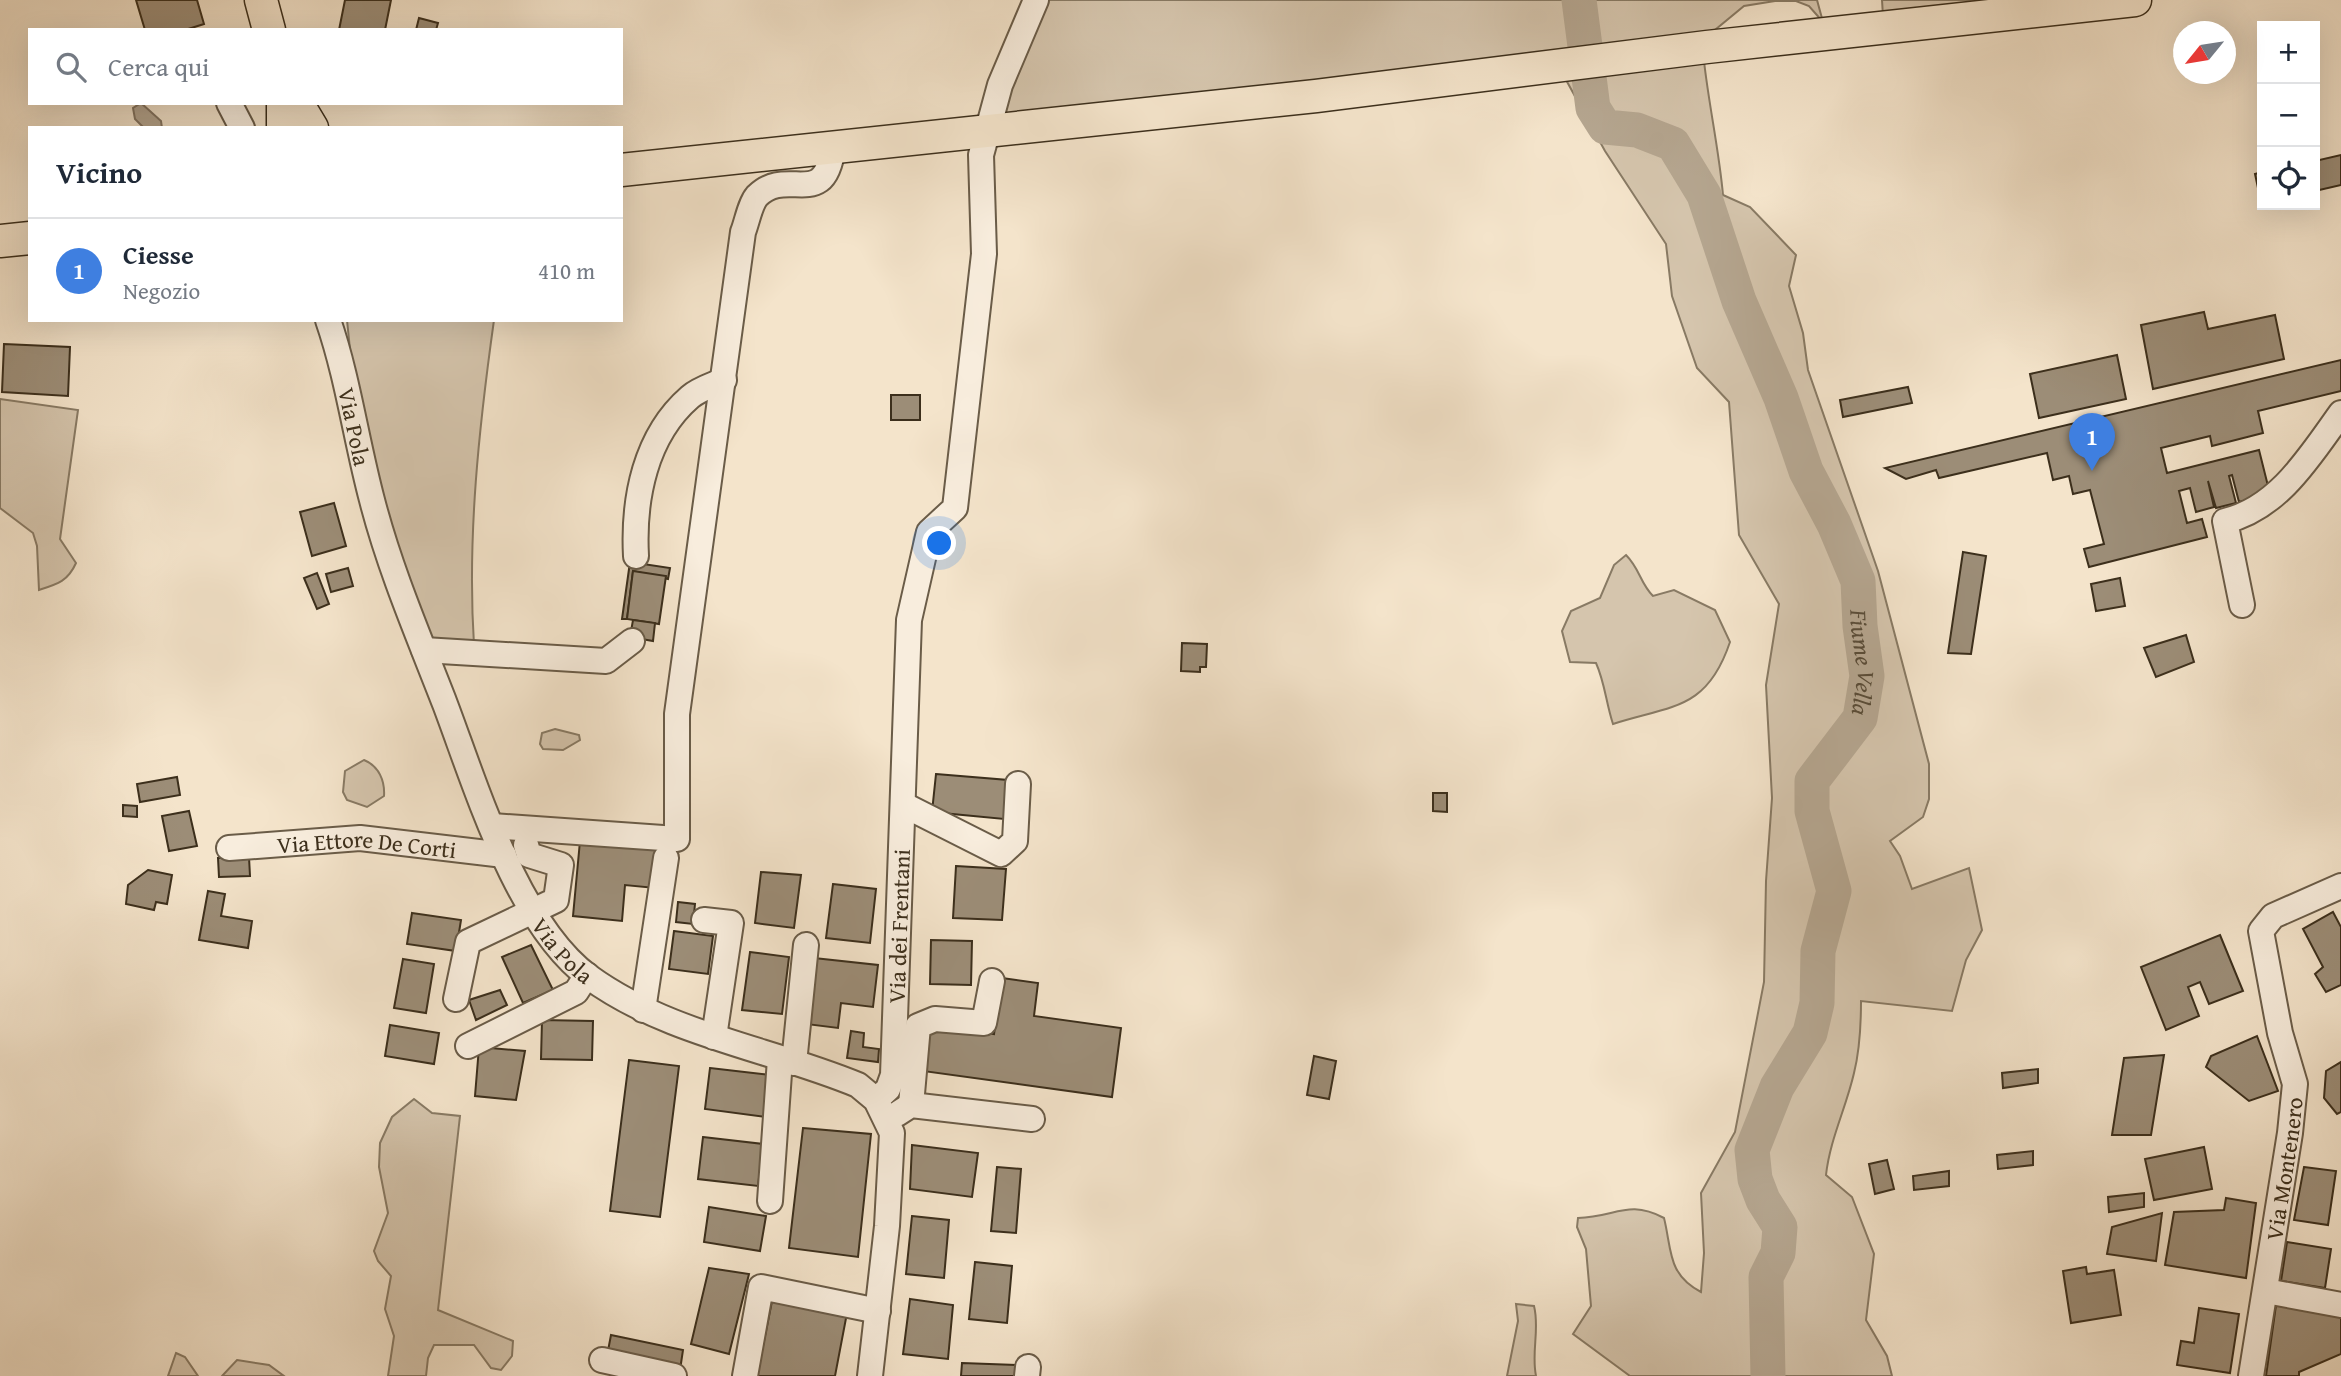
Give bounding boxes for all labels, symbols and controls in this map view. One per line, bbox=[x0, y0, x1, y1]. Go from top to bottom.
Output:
north arrow bbox=[2173, 21, 2236, 84]
map controls bbox=[2257, 21, 2320, 210]
button: + bbox=[2257, 21, 2320, 84]
search box bbox=[28, 28, 623, 105]
text: Cerca qui bbox=[108, 47, 209, 86]
icon: search bbox=[52, 48, 90, 86]
button: − bbox=[2257, 84, 2320, 147]
button: locate bbox=[2257, 147, 2320, 210]
text: Vicino bbox=[56, 150, 142, 194]
text: Ciesse bbox=[123, 235, 194, 274]
text: 1 bbox=[73, 254, 85, 287]
text: 410 m bbox=[538, 254, 595, 287]
text: Negozio bbox=[123, 274, 200, 307]
street label: Via Pola bbox=[331, 384, 380, 469]
pin: 1 bbox=[2069, 413, 2115, 471]
your location bbox=[922, 526, 956, 560]
water label: Fiume Vella bbox=[1842, 608, 1885, 718]
street label: Via Ettore De Corti bbox=[275, 821, 458, 866]
street label: Via dei Frentani bbox=[879, 848, 917, 1004]
street label: Via Pola bbox=[524, 910, 601, 991]
street label: Via Montenero bbox=[2257, 1095, 2310, 1243]

